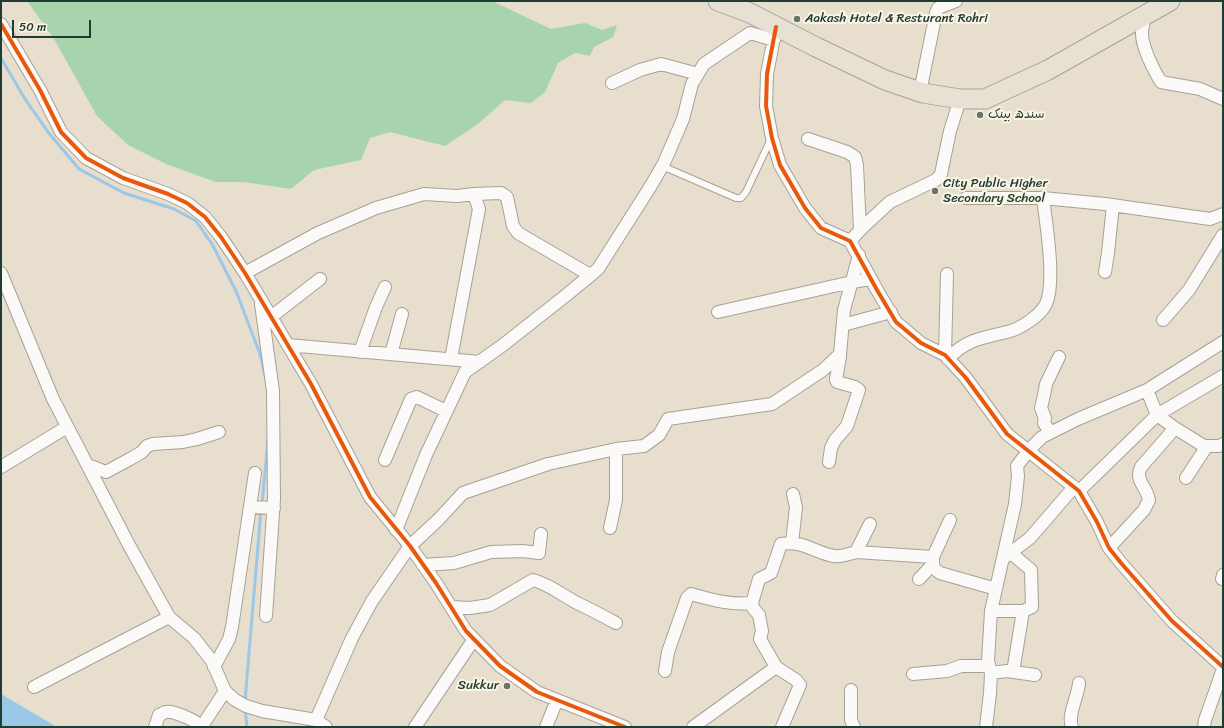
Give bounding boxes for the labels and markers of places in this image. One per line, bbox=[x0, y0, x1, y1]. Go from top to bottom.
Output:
place label: Aakash Hotel & Resturant Rohri bbox=[805, 11, 988, 27]
marker: Aakash Hotel & Resturant Rohri bbox=[792, 14, 802, 24]
place label: سندھ بینک bbox=[988, 107, 1045, 123]
marker: سندھ بینک bbox=[975, 110, 985, 120]
place label: City Public Higher Secondary School bbox=[943, 176, 1048, 207]
marker: City Public Higher Secondary School bbox=[930, 186, 940, 196]
place label: Sukkur bbox=[458, 678, 499, 694]
marker: Sukkur bbox=[502, 681, 512, 691]

